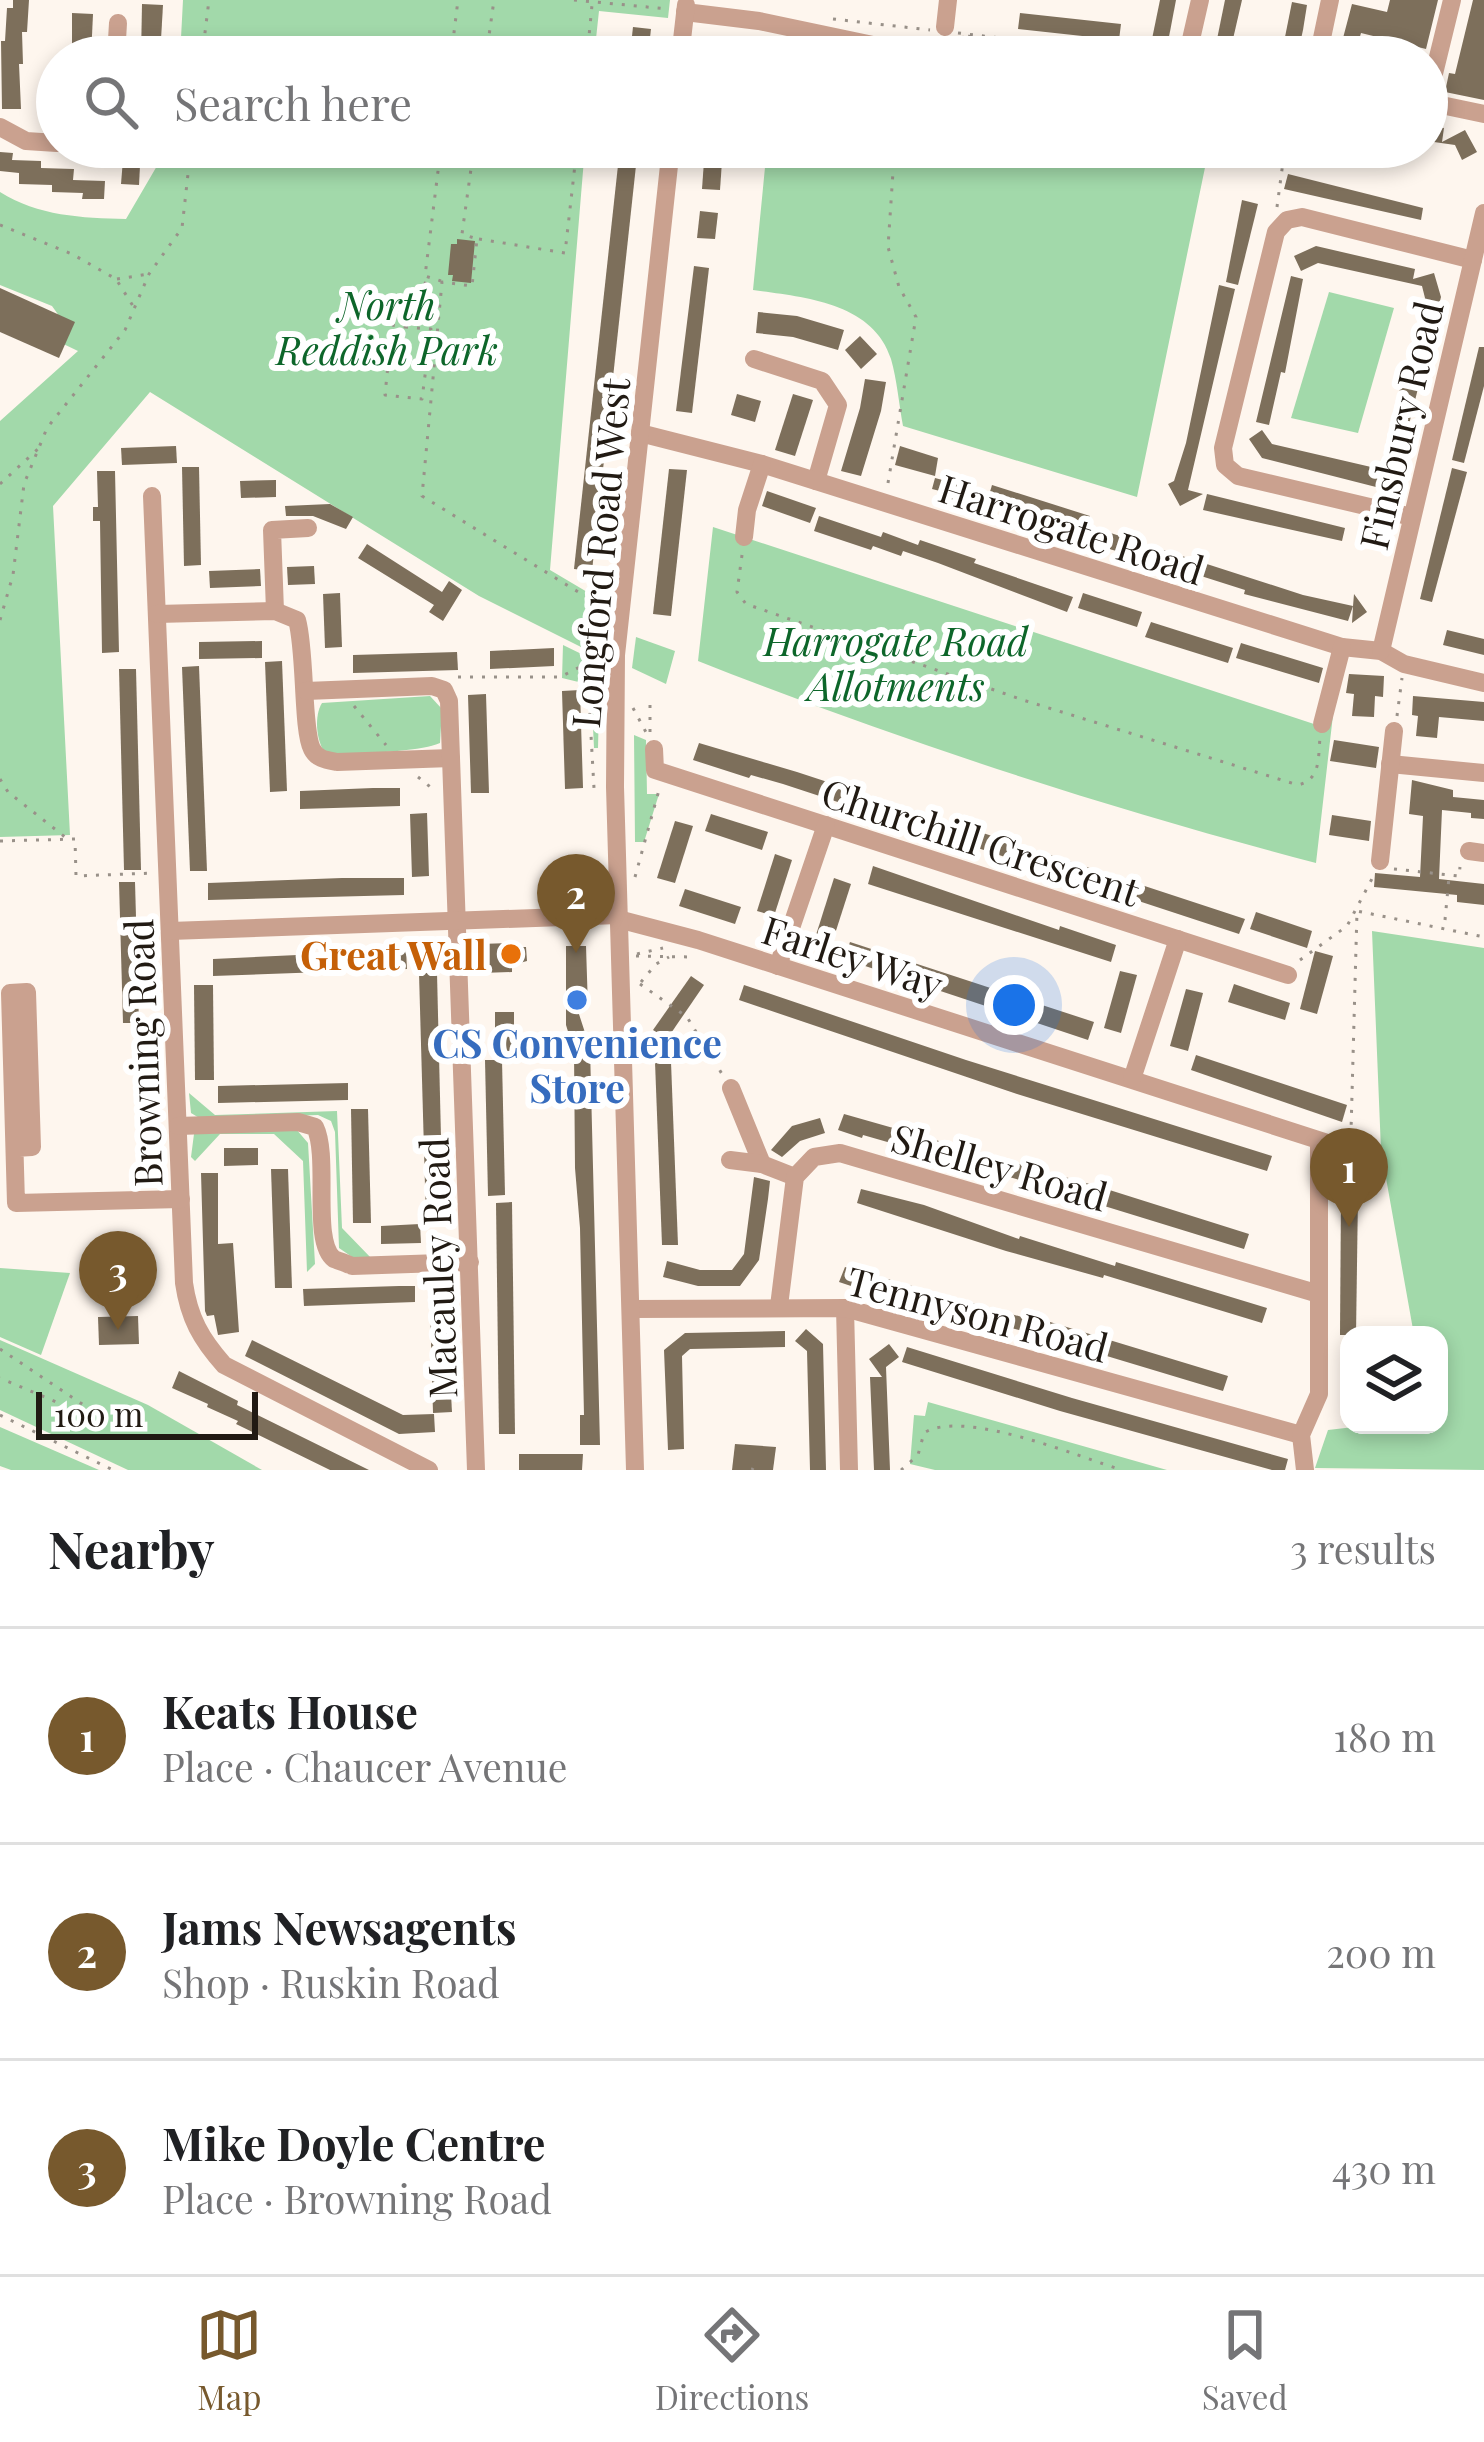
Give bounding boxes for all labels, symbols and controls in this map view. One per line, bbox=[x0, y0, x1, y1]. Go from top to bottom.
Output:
search box bbox=[36, 36, 1448, 168]
icon: search bbox=[78, 69, 144, 135]
text: Search here bbox=[174, 72, 412, 132]
park label: North Reddish Park bbox=[274, 278, 498, 375]
street label: Finsbury Road bbox=[1346, 296, 1454, 554]
street label: Longford Road West bbox=[558, 375, 640, 730]
street label: Harrogate Road bbox=[933, 461, 1211, 595]
park label: Harrogate Road Allotments bbox=[762, 614, 1030, 711]
street label: Churchill Crescent bbox=[816, 765, 1147, 917]
pin: 2 bbox=[537, 854, 615, 953]
street label: Farley Way bbox=[756, 902, 950, 1010]
street label: Browning Road bbox=[111, 918, 173, 1188]
place label: Great Wall bbox=[300, 928, 487, 980]
marker: Great Wall bbox=[498, 941, 524, 967]
your location bbox=[984, 975, 1044, 1035]
marker: CS Convenience Store bbox=[564, 987, 590, 1013]
place label: CS Convenience Store bbox=[432, 1016, 722, 1113]
street label: Shelley Road bbox=[886, 1110, 1114, 1222]
pin: 1 bbox=[1310, 1128, 1388, 1227]
street label: Macauley Road bbox=[406, 1136, 468, 1400]
pin: 3 bbox=[79, 1231, 157, 1330]
street label: Tennyson Road bbox=[842, 1253, 1114, 1373]
map controls bbox=[1340, 1326, 1448, 1434]
button: layers bbox=[1340, 1326, 1448, 1434]
scale bar bbox=[36, 1386, 258, 1439]
text: 100 m bbox=[54, 1391, 143, 1435]
text: Nearby bbox=[48, 1514, 214, 1582]
text: 3 results bbox=[1290, 1522, 1436, 1574]
text: Keats House bbox=[162, 1680, 418, 1740]
text: 1 bbox=[80, 1710, 94, 1762]
text: 180 m bbox=[1334, 1710, 1436, 1762]
text: Place · Chaucer Avenue bbox=[162, 1740, 568, 1792]
text: Jams Newsagents bbox=[162, 1896, 516, 1956]
text: 2 bbox=[77, 1926, 97, 1978]
text: 200 m bbox=[1326, 1926, 1436, 1978]
text: Shop · Ruskin Road bbox=[162, 1956, 500, 2008]
text: Mike Doyle Centre bbox=[162, 2112, 546, 2172]
text: 3 bbox=[77, 2142, 97, 2194]
text: 430 m bbox=[1332, 2142, 1436, 2194]
text: Place · Browning Road bbox=[162, 2172, 552, 2224]
tab: Map bbox=[196, 2302, 262, 2418]
tab: Directions bbox=[655, 2302, 809, 2418]
tab: Saved bbox=[1202, 2302, 1288, 2418]

